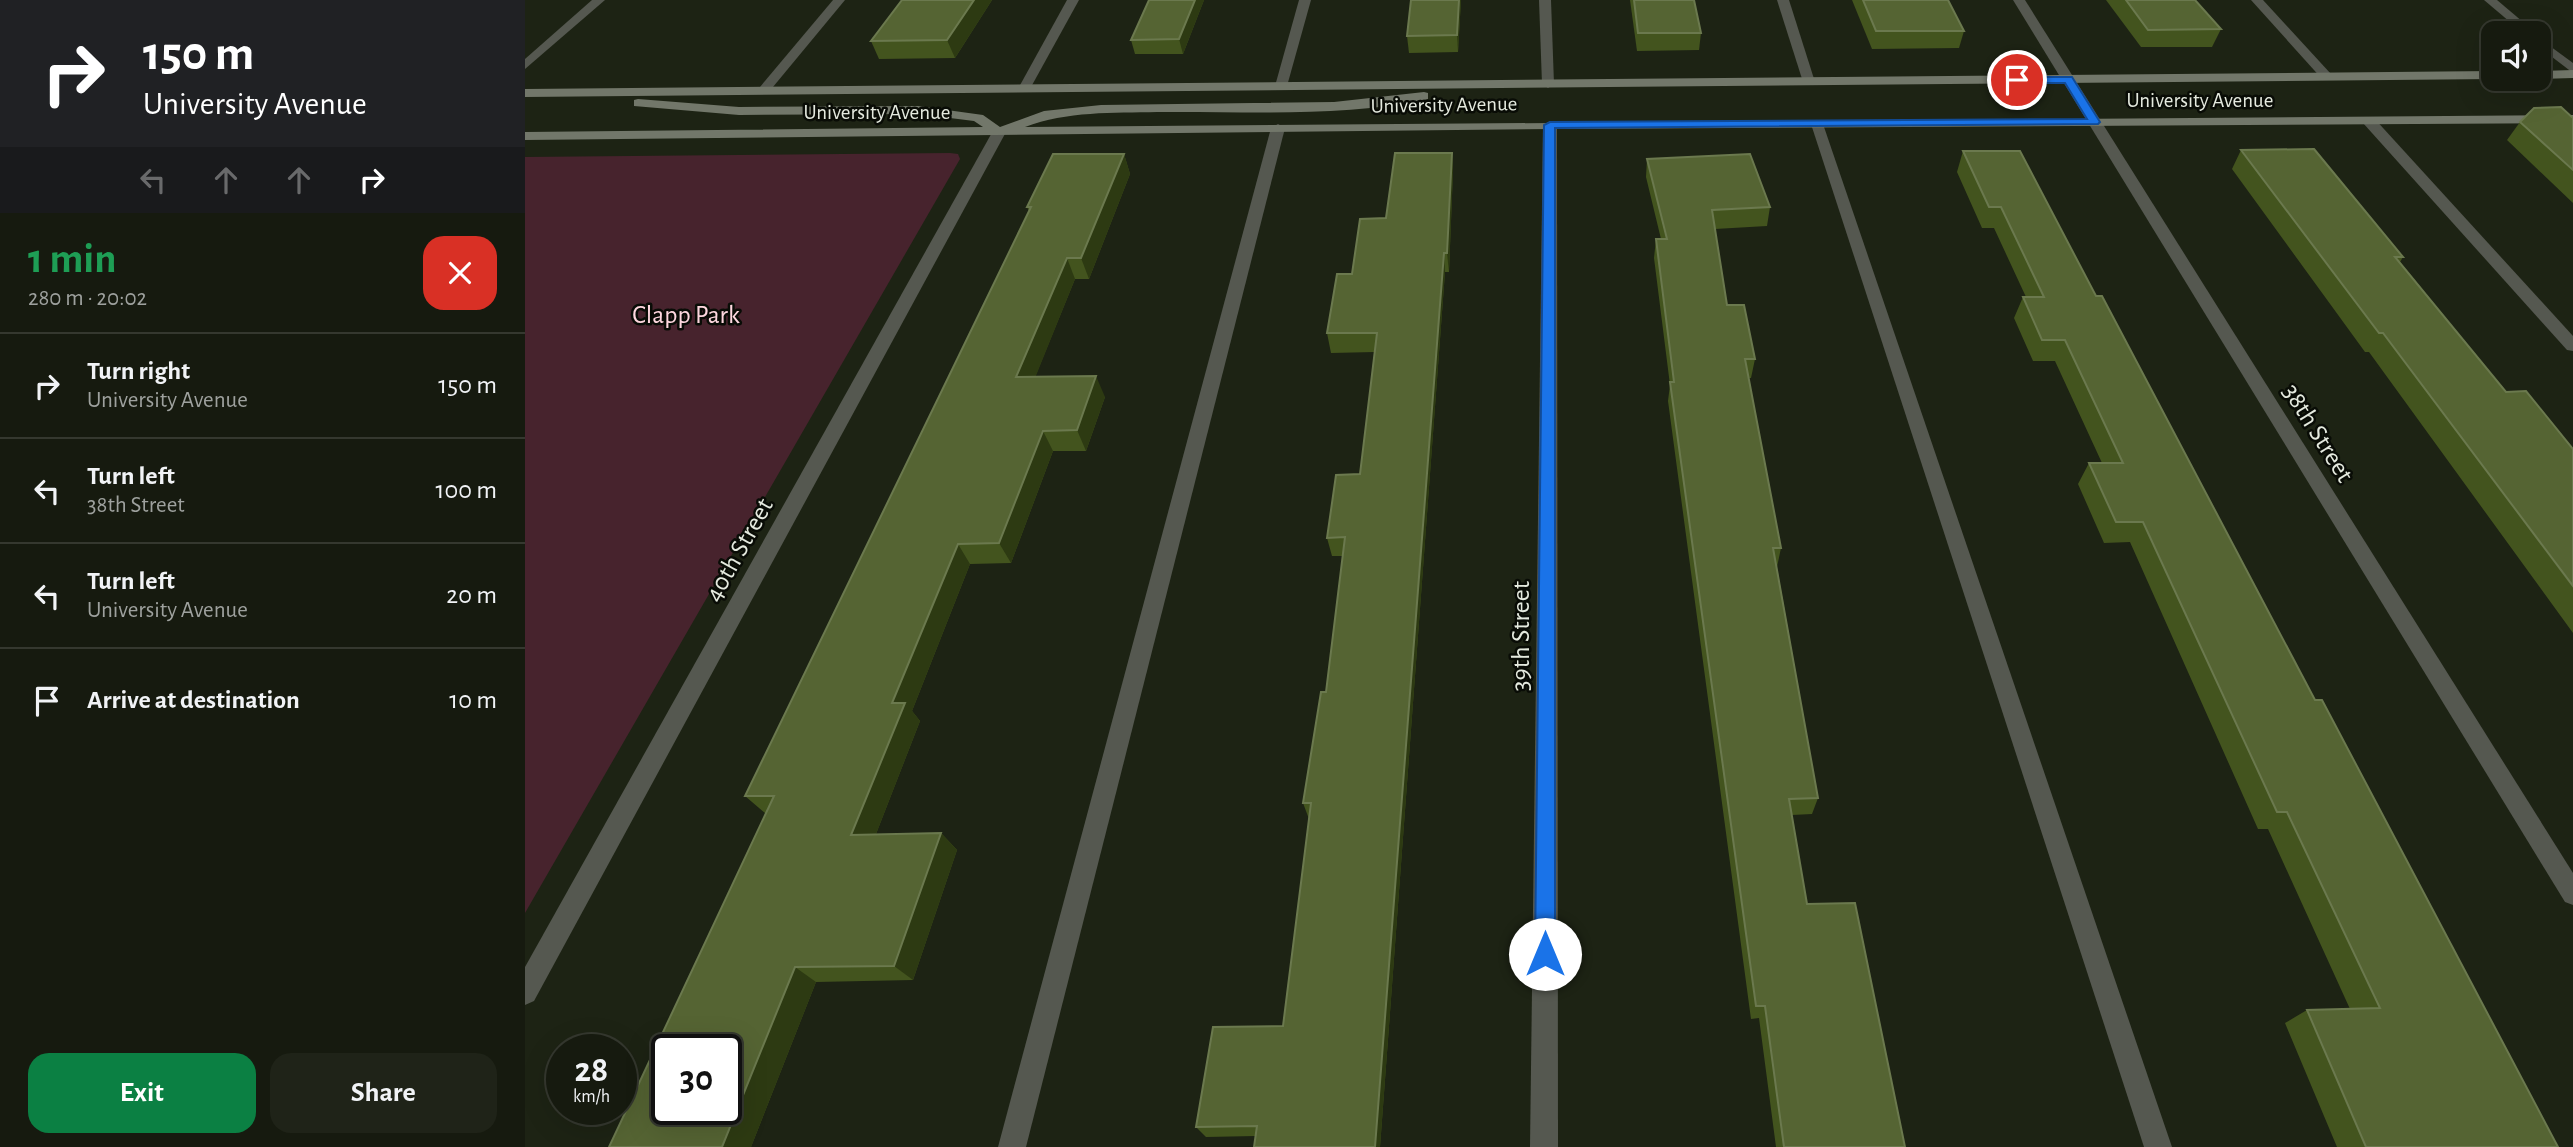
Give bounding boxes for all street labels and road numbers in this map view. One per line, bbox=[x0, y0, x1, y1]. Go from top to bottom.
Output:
street label: University Avenue bbox=[2127, 90, 2273, 111]
street label: University Avenue bbox=[1370, 93, 1518, 117]
street label: University Avenue bbox=[804, 102, 950, 123]
street label: 38th Street bbox=[2278, 379, 2358, 487]
street label: 40th Street bbox=[700, 494, 778, 606]
street label: 39th Street bbox=[1508, 581, 1534, 691]

